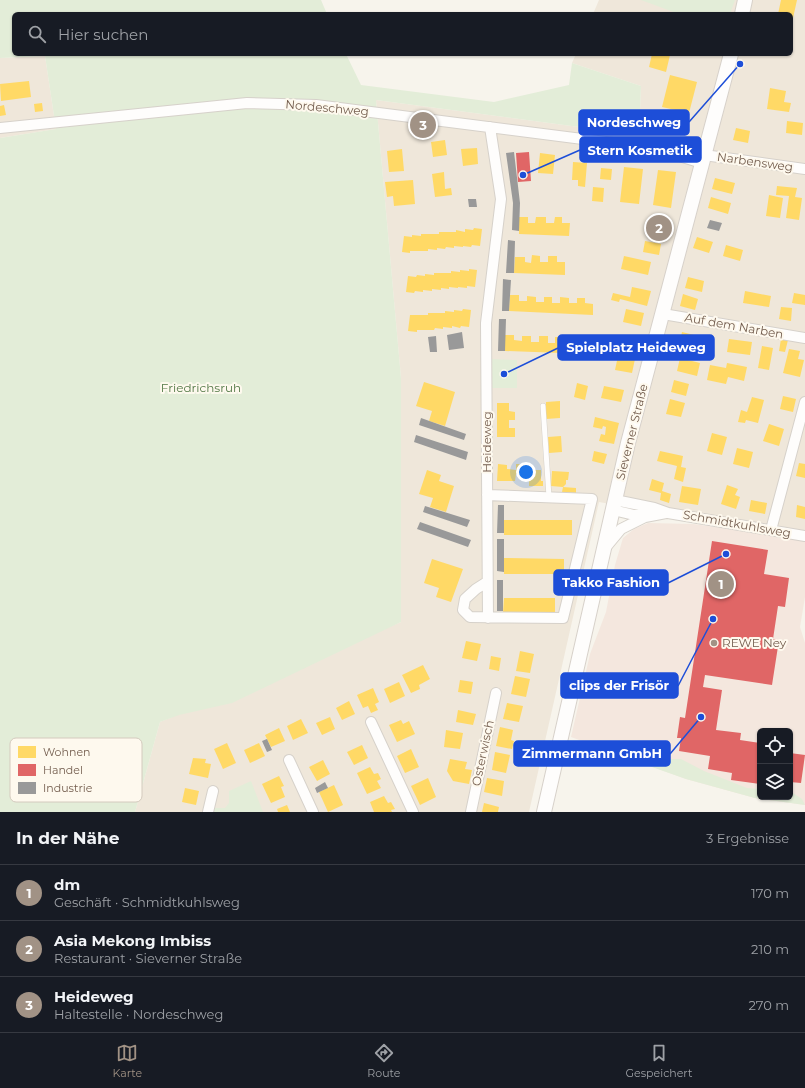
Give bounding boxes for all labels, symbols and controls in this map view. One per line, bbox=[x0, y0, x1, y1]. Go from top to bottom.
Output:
search box bbox=[12, 12, 793, 56]
icon: search bbox=[26, 23, 48, 45]
text: Hier suchen bbox=[58, 25, 148, 44]
street label: Nordeschweg bbox=[285, 96, 369, 119]
pin: 3 bbox=[410, 110, 436, 140]
callout: Nordeschweg bbox=[579, 110, 689, 135]
text: Nordeschweg bbox=[587, 114, 681, 130]
callout: Stern Kosmetik bbox=[580, 137, 701, 162]
text: Stern Kosmetik bbox=[588, 142, 693, 158]
street label: Narbensweg bbox=[716, 149, 794, 174]
pin: 2 bbox=[646, 213, 672, 243]
street label: Auf dem Narben bbox=[684, 309, 785, 342]
callout: Spielplatz Heideweg bbox=[558, 335, 714, 360]
text: Spielplatz Heideweg bbox=[566, 339, 706, 355]
park label: Friedrichsruh bbox=[161, 380, 241, 395]
street label: Sieverner Straße bbox=[612, 382, 651, 481]
street label: Heideweg bbox=[479, 411, 494, 473]
your location bbox=[516, 462, 536, 482]
street label: Schmidtkuhlsweg bbox=[682, 507, 792, 540]
pin: 1 bbox=[708, 569, 734, 599]
callout: Takko Fashion bbox=[554, 570, 668, 595]
text: Takko Fashion bbox=[562, 574, 660, 590]
place label: REWE Ney bbox=[722, 635, 787, 650]
marker: REWE Ney bbox=[709, 638, 719, 648]
callout: clips der Frisör bbox=[561, 673, 678, 698]
text: clips der Frisör bbox=[569, 677, 669, 693]
street label: Osterwisch bbox=[468, 718, 497, 787]
map controls bbox=[757, 728, 793, 800]
button: locate bbox=[757, 728, 793, 764]
legend bbox=[10, 738, 142, 802]
callout: Zimmermann GmbH bbox=[514, 741, 670, 766]
text: Wohnen bbox=[43, 745, 90, 759]
text: Zimmermann GmbH bbox=[522, 745, 662, 761]
text: Handel bbox=[43, 763, 83, 777]
button: layers bbox=[757, 764, 793, 800]
text: Industrie bbox=[43, 781, 93, 795]
text: In der Nähe bbox=[16, 828, 120, 848]
text: 3 Ergebnisse bbox=[706, 830, 789, 846]
text: dm bbox=[54, 875, 80, 894]
text: 1 bbox=[26, 885, 32, 901]
text: 170 m bbox=[751, 885, 789, 901]
text: Geschäft · Schmidtkuhlsweg bbox=[54, 894, 240, 910]
text: Asia Mekong Imbiss bbox=[54, 931, 211, 950]
text: 2 bbox=[25, 941, 33, 957]
text: 210 m bbox=[751, 941, 789, 957]
text: Restaurant · Sieverner Straße bbox=[54, 950, 242, 966]
text: Heideweg bbox=[54, 987, 134, 1006]
text: 3 bbox=[25, 997, 33, 1013]
text: 270 m bbox=[748, 997, 789, 1013]
text: Haltestelle · Nordeschweg bbox=[54, 1006, 223, 1022]
tab: Karte bbox=[113, 1042, 142, 1080]
tab: Route bbox=[367, 1042, 400, 1080]
tab: Gespeichert bbox=[626, 1042, 692, 1080]

